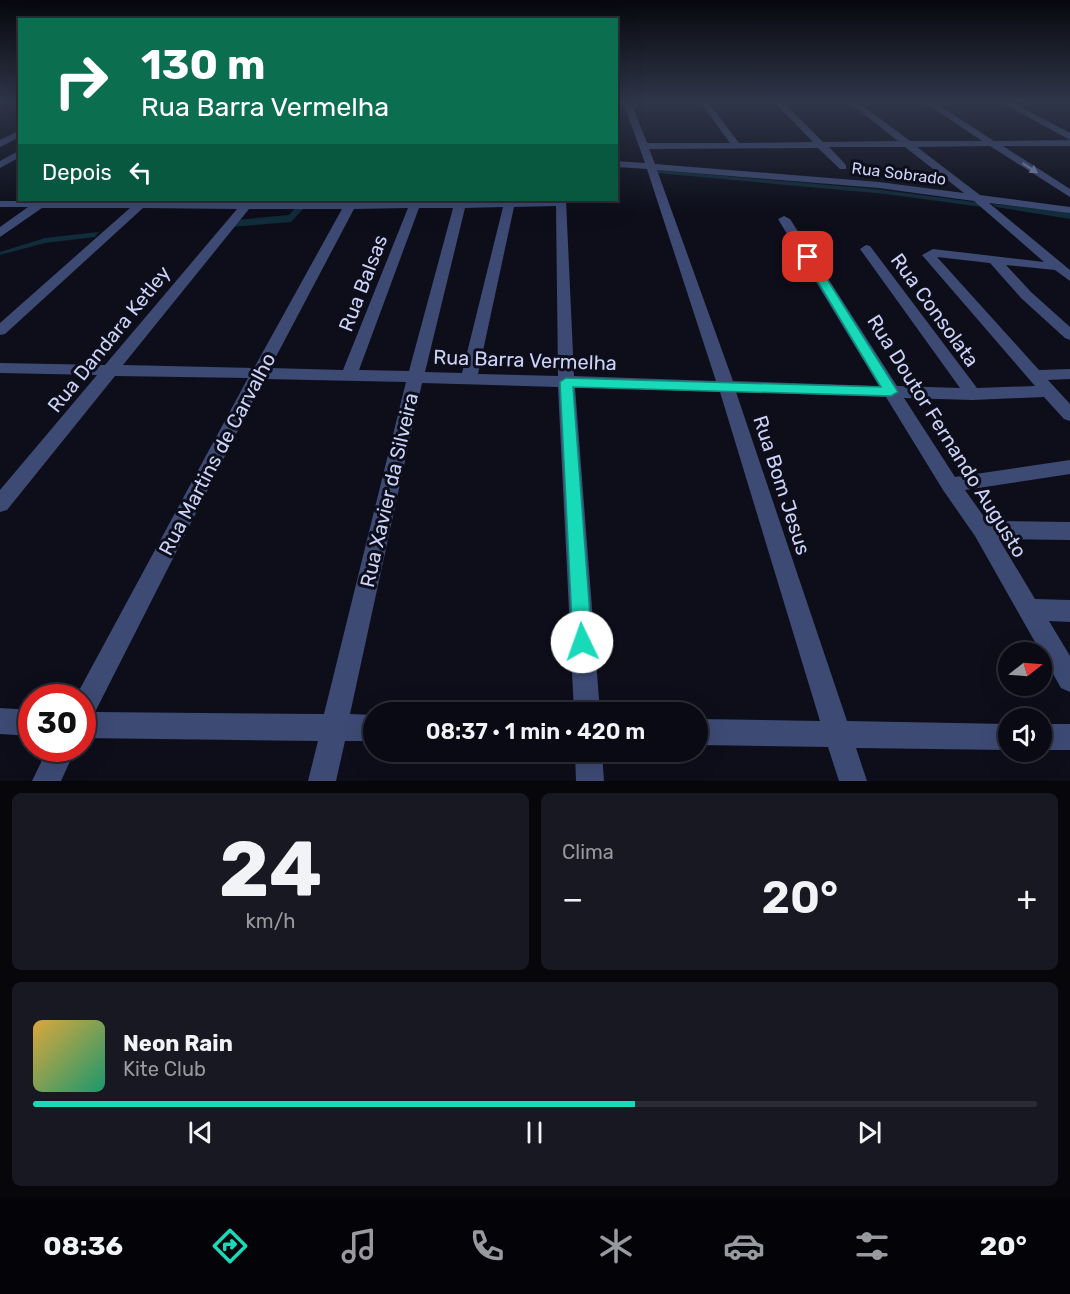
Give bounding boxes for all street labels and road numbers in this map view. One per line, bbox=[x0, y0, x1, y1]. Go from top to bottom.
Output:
street label: Rua Sobrado bbox=[851, 158, 947, 189]
street label: Rua Balsas bbox=[334, 231, 392, 335]
street label: Rua Consolata bbox=[886, 249, 984, 371]
street label: Rua Dandara Ketley bbox=[43, 261, 175, 417]
street label: Rua Doutor Fernando Augusto bbox=[862, 310, 1032, 562]
street label: Rua Barra Vermelha bbox=[433, 345, 617, 375]
street label: Rua Martins de Carvalho bbox=[153, 349, 281, 559]
street label: Rua Xavier da Silveira bbox=[355, 390, 423, 590]
street label: Rua Bom Jesus bbox=[748, 412, 816, 558]

